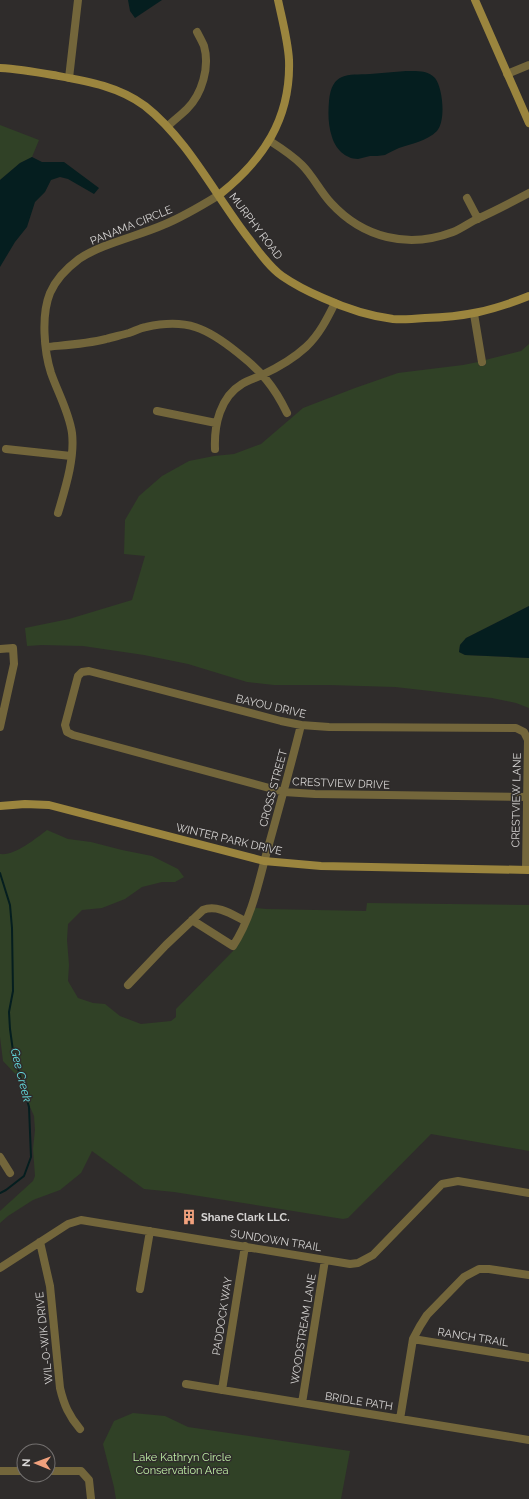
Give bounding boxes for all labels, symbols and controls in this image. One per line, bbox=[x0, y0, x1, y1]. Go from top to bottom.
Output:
street label: MURPHY ROAD bbox=[226, 190, 285, 262]
street label: PANAMA CIRCLE bbox=[88, 203, 174, 248]
street label: BAYOU DRIVE bbox=[235, 692, 308, 721]
street label: CROSS STREET bbox=[257, 748, 290, 828]
street label: CRESTVIEW LANE bbox=[509, 752, 524, 847]
street label: CRESTVIEW DRIVE bbox=[292, 775, 390, 792]
street label: WINTER PARK DRIVE bbox=[174, 821, 284, 858]
water label: Gee Creek bbox=[8, 1047, 35, 1104]
building icon: Shane Clark LLC. bbox=[180, 1208, 198, 1226]
place label: Shane Clark LLC. bbox=[201, 1211, 290, 1224]
street label: SUNDOWN TRAIL bbox=[229, 1227, 323, 1254]
street label: WOODSTREAM LANE bbox=[288, 1273, 319, 1385]
street label: PADDOCK WAY bbox=[210, 1276, 235, 1356]
street label: WIL-O-WIK DRIVE bbox=[33, 1291, 56, 1385]
street label: RANCH TRAIL bbox=[437, 1325, 510, 1350]
street label: BRIDLE PATH bbox=[324, 1390, 394, 1413]
north arrow bbox=[16, 1443, 56, 1483]
park label: Lake Kathryn Circle Conservation Area bbox=[133, 1451, 232, 1477]
text: N bbox=[20, 1459, 33, 1467]

